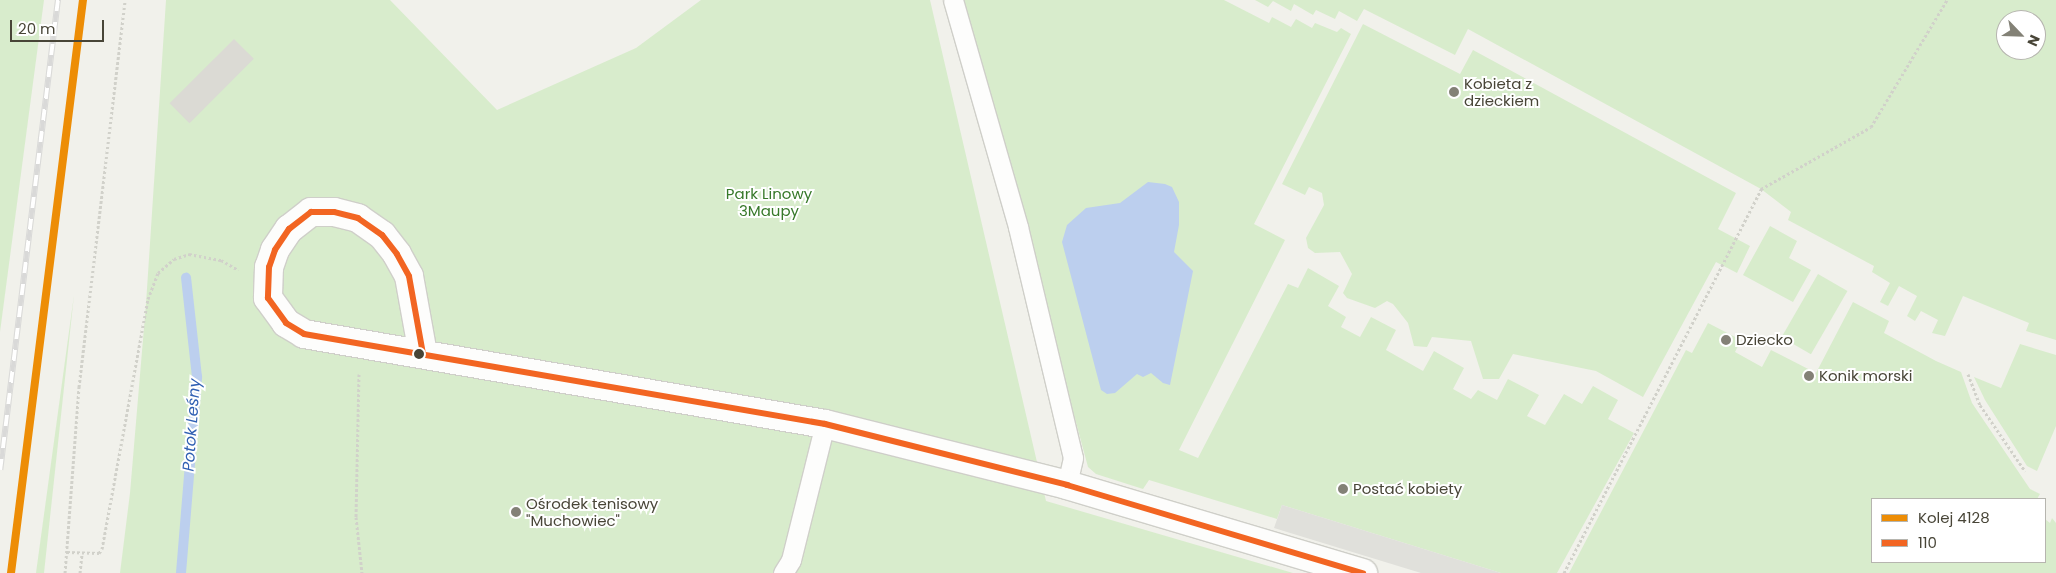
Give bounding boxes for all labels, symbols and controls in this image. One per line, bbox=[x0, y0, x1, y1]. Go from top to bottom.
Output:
scale bar bbox=[12, 10, 106, 42]
north arrow bbox=[1996, 10, 2046, 60]
text: 20 m bbox=[18, 18, 56, 39]
text: N bbox=[2023, 32, 2045, 50]
place label: Kobieta z dzieckiem bbox=[1464, 74, 1539, 109]
marker: Kobieta z dzieckiem bbox=[1448, 86, 1460, 98]
park label: Park Linowy 3Maupy bbox=[726, 184, 812, 219]
place label: Dziecko bbox=[1736, 331, 1793, 349]
marker: Dziecko bbox=[1720, 334, 1732, 346]
unlabelled marker bbox=[414, 349, 424, 359]
place label: Konik morski bbox=[1819, 367, 1912, 385]
marker: Konik morski bbox=[1803, 370, 1815, 382]
water label: Potok Leśny bbox=[179, 378, 205, 472]
place label: Postać kobiety bbox=[1353, 480, 1462, 498]
marker: Postać kobiety bbox=[1337, 483, 1349, 495]
place label: Ośrodek tenisowy "Muchowiec" bbox=[526, 494, 658, 529]
legend bbox=[1871, 498, 2046, 563]
marker: Ośrodek tenisowy "Muchowiec" bbox=[510, 506, 522, 518]
text: Kolej 4128 bbox=[1918, 507, 1990, 528]
text: 110 bbox=[1918, 532, 1937, 553]

